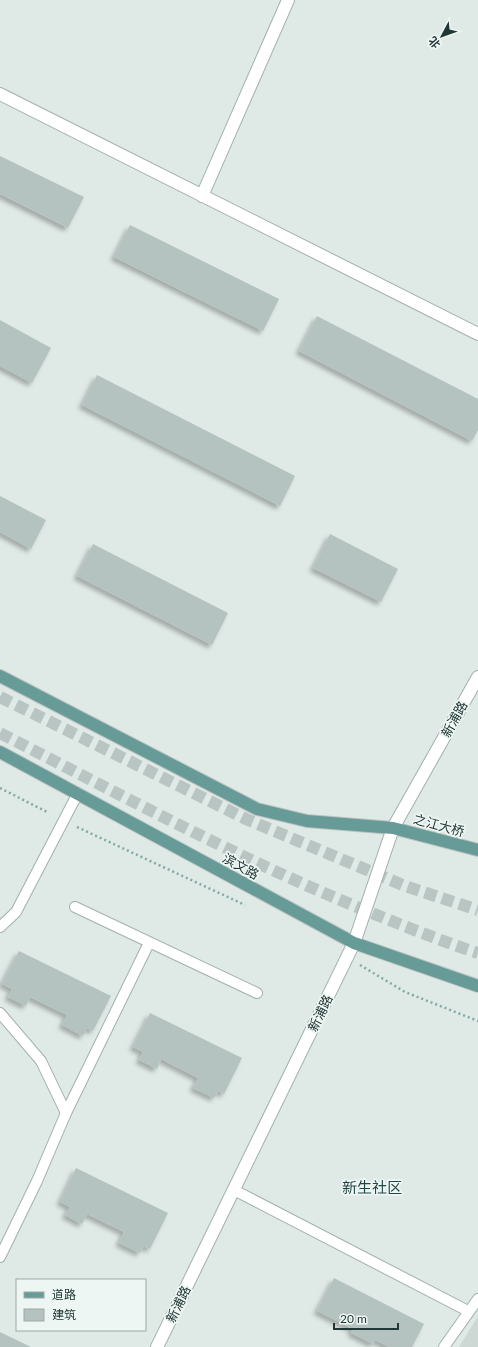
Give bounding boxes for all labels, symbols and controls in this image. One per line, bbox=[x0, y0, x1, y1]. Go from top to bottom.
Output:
north arrow bbox=[422, 16, 462, 56]
text: 北 bbox=[426, 34, 443, 51]
street label: 新浦路 bbox=[438, 698, 470, 740]
street label: 之江大桥 bbox=[412, 811, 466, 839]
street label: 滨文路 bbox=[220, 850, 262, 882]
street label: 新浦路 bbox=[304, 992, 336, 1034]
district label: 新生社区 bbox=[342, 1178, 402, 1196]
legend bbox=[16, 1279, 146, 1331]
street label: 新浦路 bbox=[162, 1283, 194, 1325]
text: 道路 bbox=[52, 1287, 76, 1302]
scale bar bbox=[334, 1305, 398, 1331]
text: 建筑 bbox=[52, 1307, 76, 1322]
text: 20 m bbox=[340, 1311, 367, 1326]

